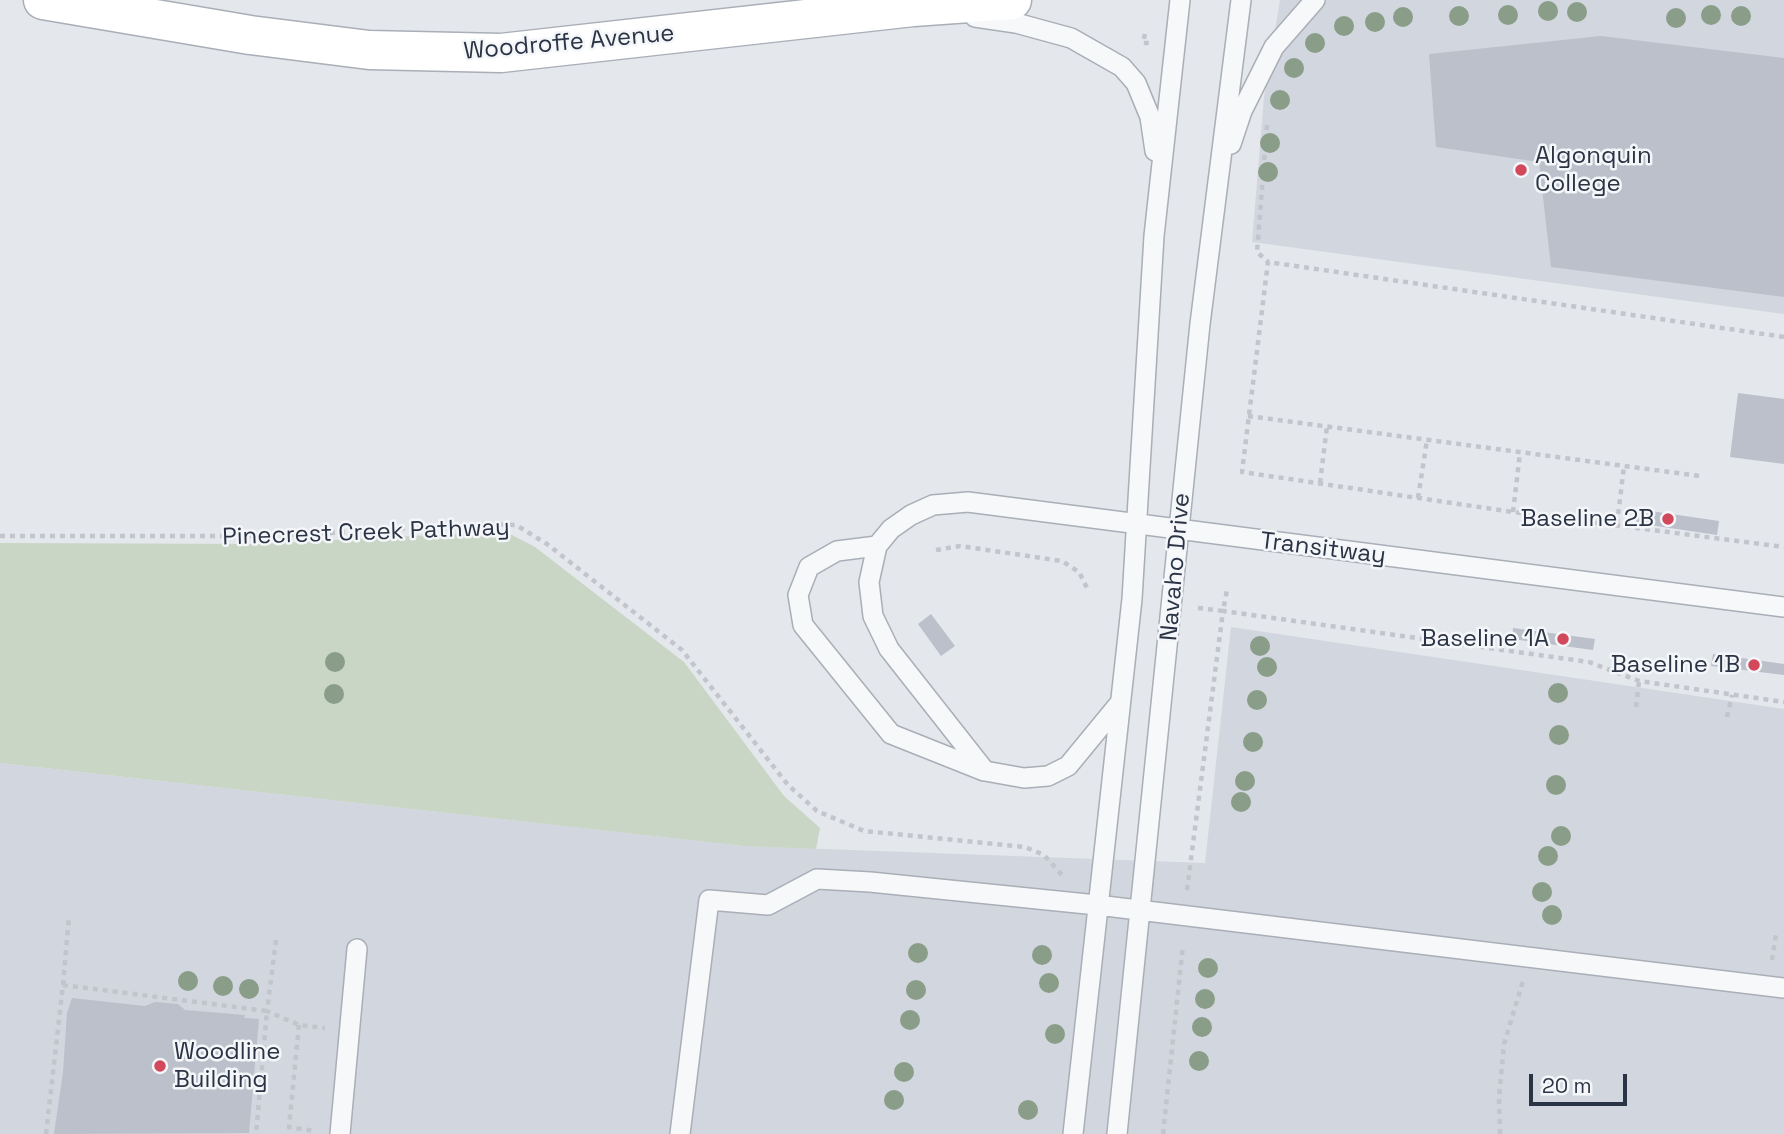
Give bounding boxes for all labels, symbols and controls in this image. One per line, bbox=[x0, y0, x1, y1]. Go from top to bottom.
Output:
street label: Woodroffe Avenue bbox=[462, 19, 676, 67]
place label: Algonquin College bbox=[1535, 142, 1652, 198]
marker: Algonquin College bbox=[1513, 162, 1529, 178]
street label: Navaho Drive bbox=[1155, 492, 1197, 642]
place label: Baseline 2B bbox=[1520, 505, 1654, 533]
marker: Baseline 2B bbox=[1660, 511, 1676, 527]
street label: Pinecrest Creek Pathway bbox=[222, 514, 510, 552]
street label: Transitway bbox=[1259, 527, 1387, 571]
place label: Baseline 1A bbox=[1421, 625, 1549, 653]
marker: Baseline 1A bbox=[1555, 631, 1571, 647]
place label: Baseline 1B bbox=[1611, 651, 1740, 679]
marker: Baseline 1B bbox=[1746, 657, 1762, 673]
place label: Woodline Building bbox=[174, 1038, 280, 1094]
marker: Woodline Building bbox=[152, 1058, 168, 1074]
scale bar bbox=[1532, 1060, 1630, 1104]
text: 20 m bbox=[1542, 1072, 1592, 1099]

